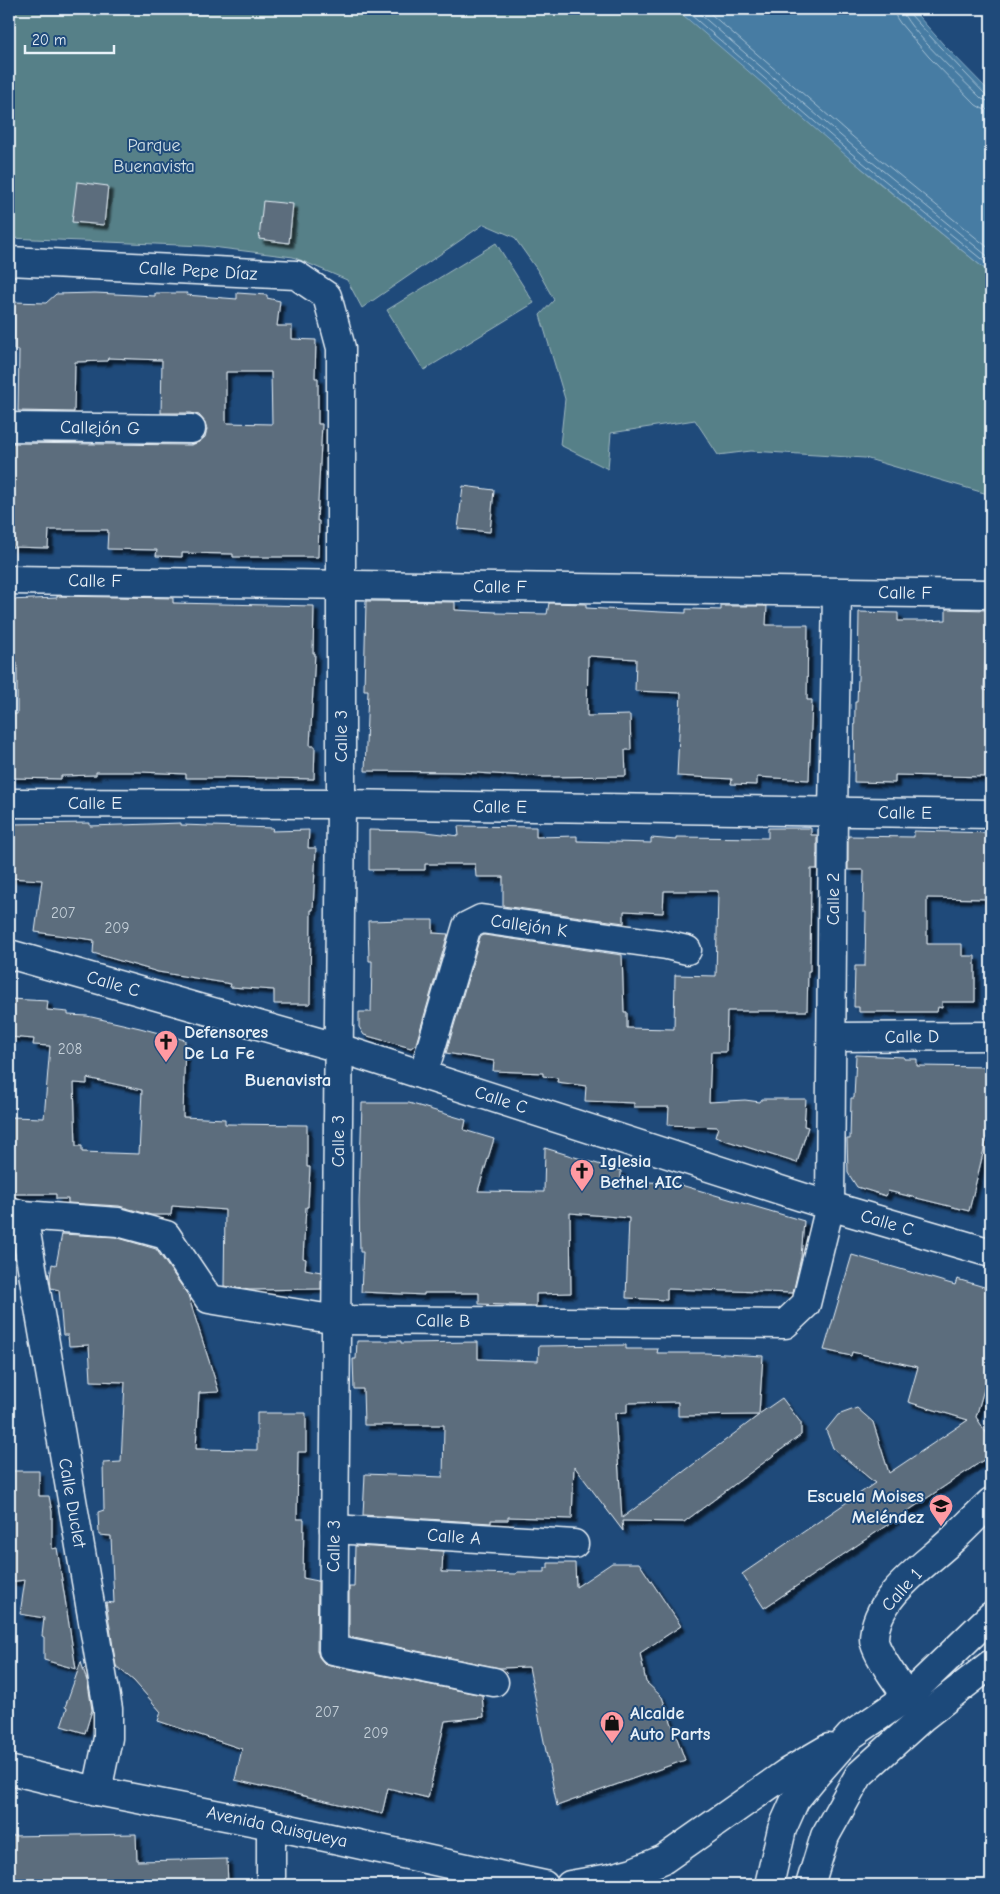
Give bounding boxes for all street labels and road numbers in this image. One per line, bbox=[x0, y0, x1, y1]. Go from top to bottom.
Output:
street label: Calle Pepe Díaz bbox=[138, 257, 258, 285]
street label: Callejón G bbox=[60, 417, 140, 439]
street label: Calle F bbox=[68, 570, 123, 592]
street label: Calle F bbox=[473, 576, 528, 598]
street label: Calle F bbox=[878, 582, 933, 604]
street label: Calle 3 bbox=[331, 710, 352, 762]
street label: Calle E bbox=[68, 793, 122, 814]
street label: Calle E bbox=[473, 796, 527, 818]
street label: Calle E bbox=[878, 802, 932, 824]
street label: Calle 2 bbox=[823, 873, 844, 925]
street label: Callejón K bbox=[489, 910, 569, 942]
street label: Calle C bbox=[84, 966, 142, 1002]
street label: Calle D bbox=[885, 1026, 939, 1048]
street label: Calle C bbox=[472, 1082, 530, 1118]
street label: Calle 3 bbox=[328, 1115, 349, 1167]
street label: Calle C bbox=[858, 1205, 916, 1241]
street label: Calle B bbox=[416, 1310, 470, 1332]
street label: Calle Duclet bbox=[54, 1457, 90, 1550]
street label: Calle 3 bbox=[323, 1520, 345, 1572]
street label: Calle A bbox=[426, 1525, 482, 1549]
street label: Calle 1 bbox=[877, 1564, 927, 1616]
street label: Avenida Quisqueya bbox=[205, 1802, 349, 1852]

